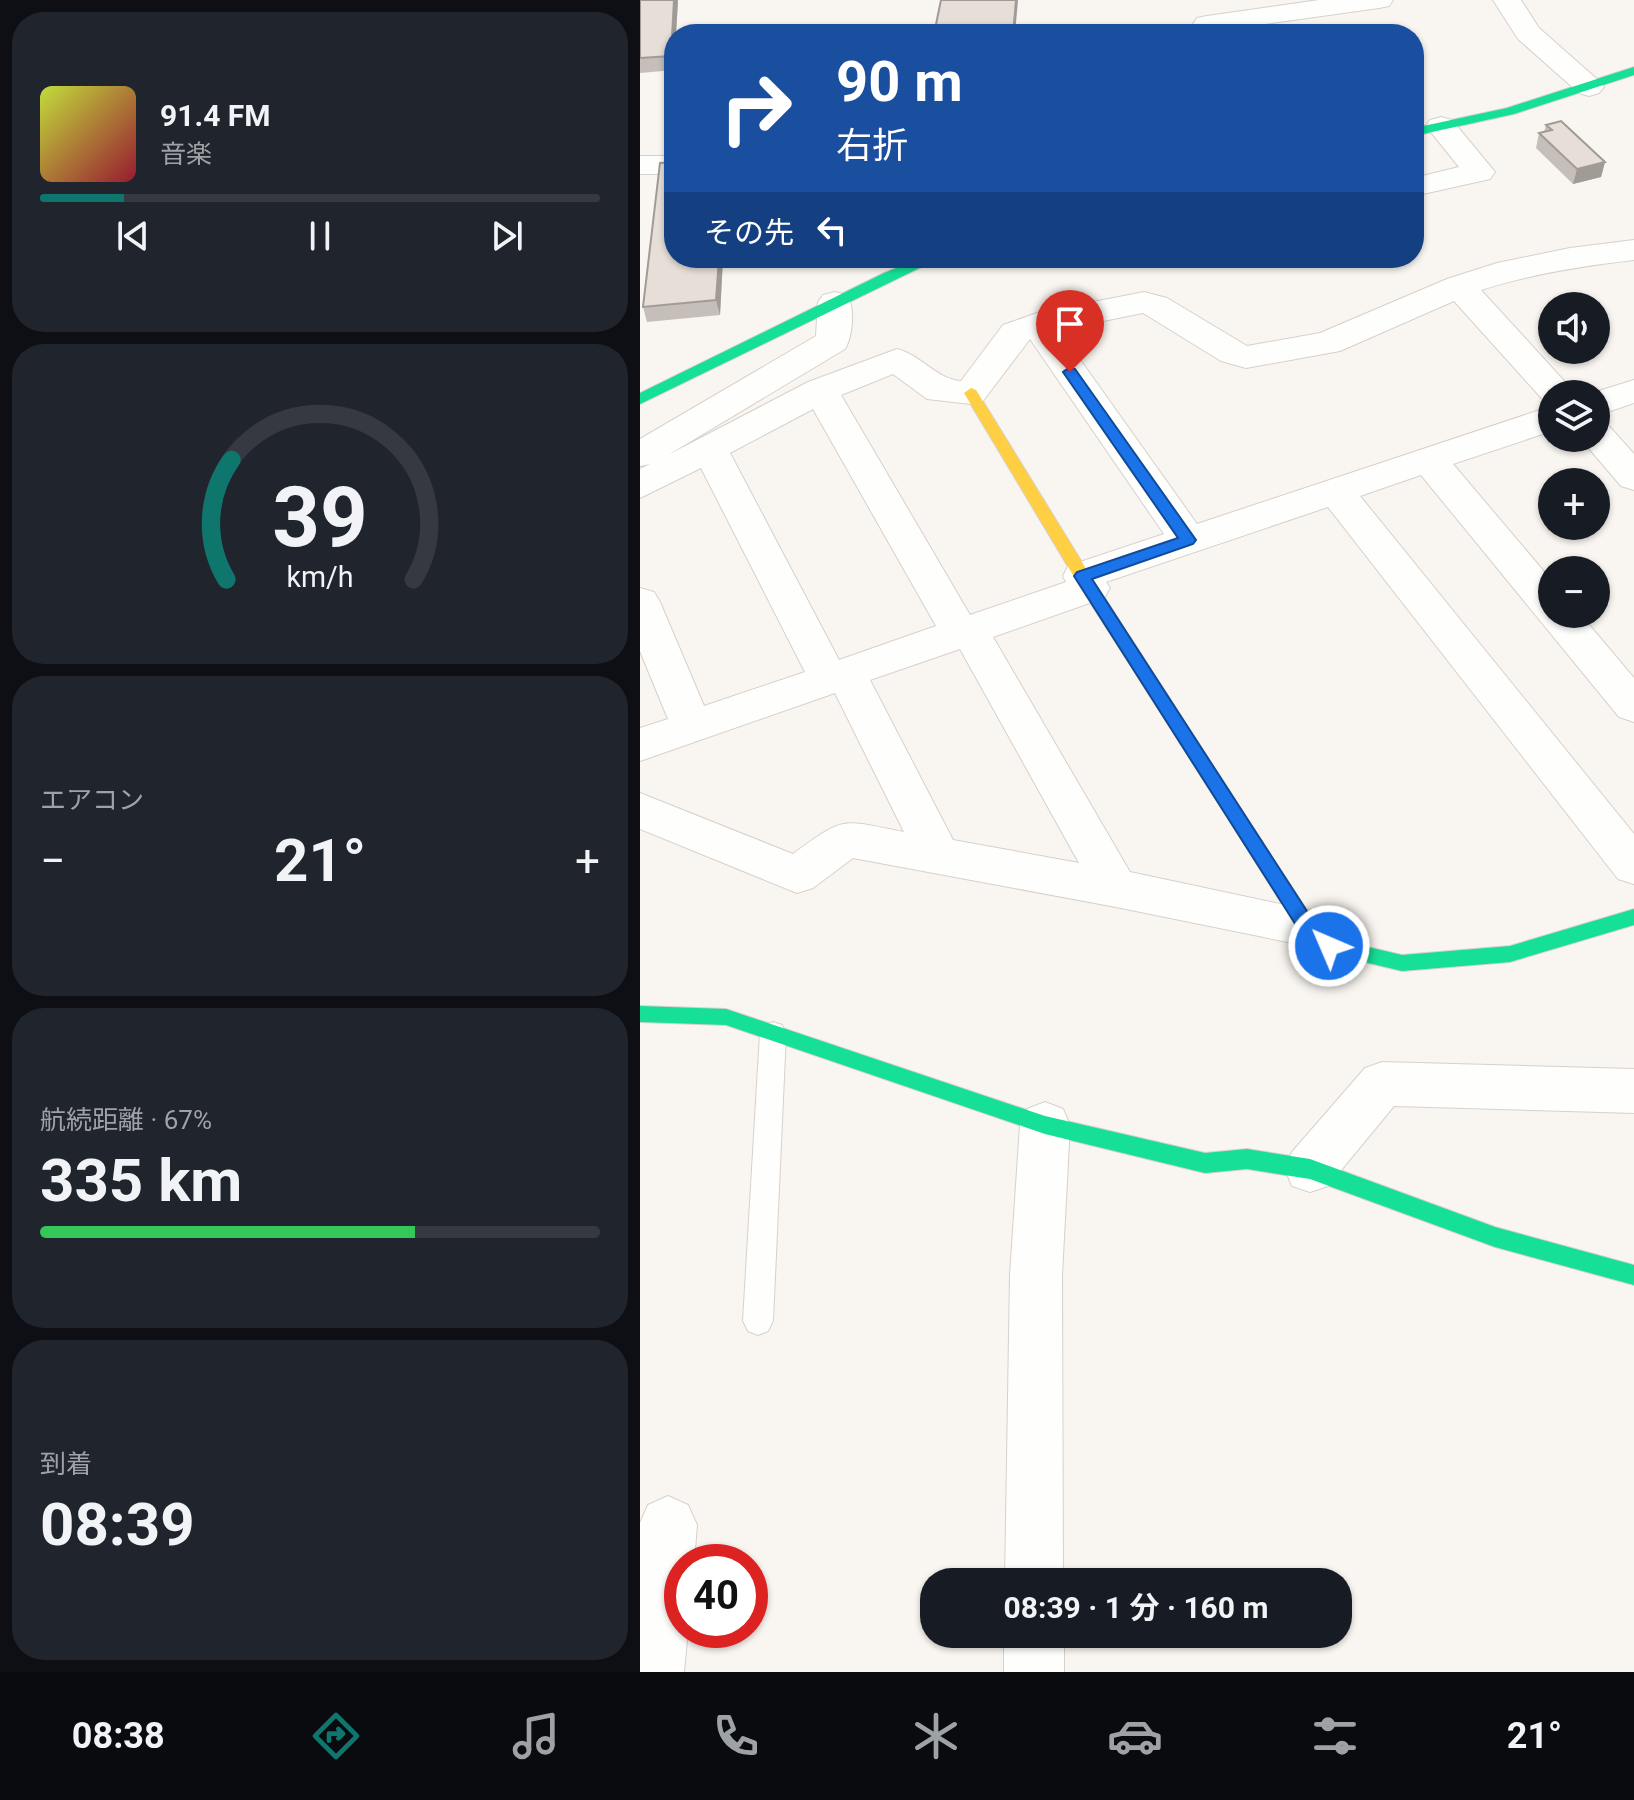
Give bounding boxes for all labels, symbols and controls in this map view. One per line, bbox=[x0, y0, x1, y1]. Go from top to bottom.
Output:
text: 90 m bbox=[836, 49, 963, 115]
icon: right bbox=[704, 56, 808, 160]
text: 91.4 FM bbox=[160, 98, 271, 133]
text: 右折 bbox=[836, 125, 908, 167]
text: 音楽 bbox=[160, 139, 212, 169]
icon: left bbox=[810, 208, 854, 252]
icon: previous bbox=[111, 214, 155, 258]
icon: pause bbox=[298, 214, 342, 258]
icon: next bbox=[485, 214, 529, 258]
text: その先 bbox=[704, 215, 794, 250]
pin bbox=[1036, 290, 1104, 372]
map controls bbox=[1538, 292, 1610, 628]
button: sound bbox=[1538, 292, 1610, 364]
icon: arrive bbox=[1048, 302, 1092, 346]
button: layers bbox=[1538, 380, 1610, 452]
button: + bbox=[1538, 468, 1610, 540]
text: 39 bbox=[272, 469, 368, 566]
button: − bbox=[1538, 556, 1610, 628]
text: km/h bbox=[286, 560, 354, 594]
text: エアコン bbox=[40, 785, 144, 815]
text: 21° bbox=[274, 825, 366, 896]
text: − bbox=[40, 835, 65, 887]
text: + bbox=[575, 835, 600, 887]
position arrow bbox=[1287, 904, 1371, 988]
text: 航続距離 · 67% bbox=[40, 1105, 212, 1135]
text: 335 km bbox=[40, 1145, 242, 1216]
text: 到着 bbox=[40, 1449, 92, 1479]
text: 08:39 bbox=[40, 1489, 195, 1560]
speed limit sign: 40 bbox=[664, 1544, 768, 1648]
text: 08:39 · 1 分 · 160 m bbox=[1004, 1590, 1268, 1625]
icon: directions bbox=[308, 1708, 364, 1764]
icon: music bbox=[508, 1708, 564, 1764]
icon: phone bbox=[708, 1708, 764, 1764]
icon: climate bbox=[908, 1708, 964, 1764]
icon: car bbox=[1107, 1708, 1163, 1764]
icon: filters bbox=[1307, 1708, 1363, 1764]
text: 08:38 bbox=[72, 1715, 165, 1757]
text: 21° bbox=[1507, 1715, 1562, 1757]

